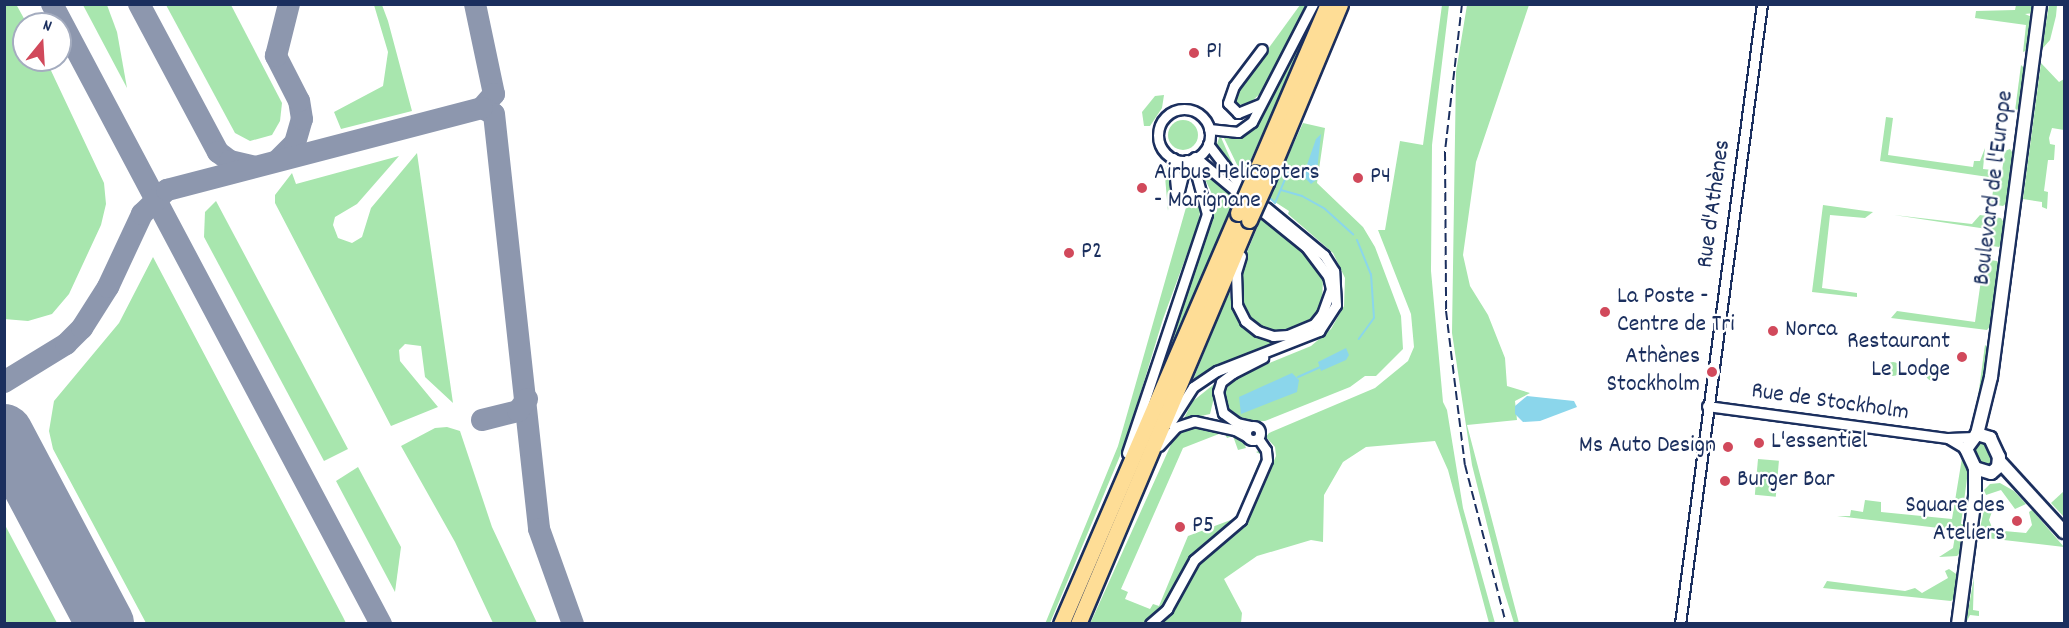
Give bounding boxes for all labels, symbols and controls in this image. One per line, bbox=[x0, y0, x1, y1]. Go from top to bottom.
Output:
north arrow bbox=[12, 12, 72, 72]
text: N bbox=[40, 14, 54, 38]
place label: P1 bbox=[1206, 39, 1222, 67]
marker: P1 bbox=[1187, 46, 1201, 60]
street label: Boulevard de l'Europe bbox=[1969, 89, 2021, 287]
street label: Rue d'Athènes bbox=[1692, 138, 1738, 270]
place label: Airbus Helicopters - Marignane bbox=[1154, 160, 1320, 216]
place label: P4 bbox=[1370, 164, 1391, 192]
marker: P4 bbox=[1351, 171, 1365, 185]
marker: Airbus Helicopters - Marignane bbox=[1135, 181, 1149, 195]
place label: P2 bbox=[1081, 239, 1102, 267]
marker: P2 bbox=[1062, 246, 1076, 260]
place label: La Poste - Centre de Tri bbox=[1617, 284, 1735, 340]
marker: La Poste - Centre de Tri bbox=[1598, 305, 1612, 319]
place label: Norca bbox=[1785, 317, 1837, 345]
marker: Norca bbox=[1766, 324, 1780, 338]
place label: Restaurant Le Lodge bbox=[1847, 329, 1950, 385]
place label: Athènes Stockholm bbox=[1607, 344, 1700, 400]
marker: Restaurant Le Lodge bbox=[1955, 350, 1969, 364]
marker: Athènes Stockholm bbox=[1705, 365, 1719, 379]
street label: Rue de Stockholm bbox=[1749, 378, 1911, 428]
place label: L'essentiel bbox=[1771, 429, 1867, 457]
place label: Ms Auto Design bbox=[1579, 433, 1716, 461]
marker: L'essentiel bbox=[1752, 436, 1766, 450]
marker: Ms Auto Design bbox=[1721, 440, 1735, 454]
place label: Burger Bar bbox=[1737, 467, 1835, 495]
marker: Burger Bar bbox=[1718, 474, 1732, 488]
place label: Square des Ateliers bbox=[1905, 493, 2005, 549]
place label: P5 bbox=[1192, 513, 1214, 541]
marker: Square des Ateliers bbox=[2010, 514, 2024, 528]
marker: P5 bbox=[1173, 520, 1187, 534]

